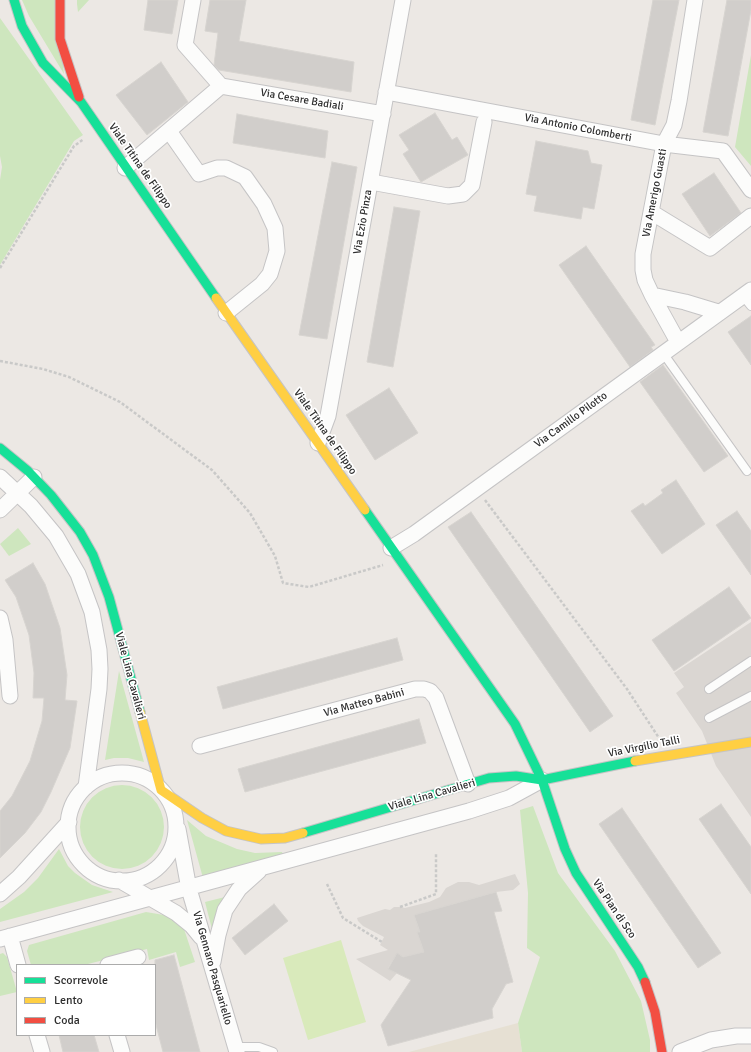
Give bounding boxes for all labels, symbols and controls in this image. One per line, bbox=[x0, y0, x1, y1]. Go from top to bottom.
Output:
street label: Via Cesare Badiali bbox=[259, 86, 345, 114]
street label: Via Antonio Colomberti bbox=[523, 111, 633, 145]
street label: Viale Titina de Filippo bbox=[106, 121, 174, 211]
street label: Via Amerigo Guasti bbox=[640, 148, 670, 238]
street label: Via Ezio Pinza bbox=[351, 189, 375, 255]
street label: Viale Titina de Filippo bbox=[291, 387, 359, 477]
street label: Via Camillo Pilotto bbox=[532, 389, 610, 451]
street label: Viale Lina Cavalieri bbox=[112, 631, 148, 721]
street label: Via Matteo Babini bbox=[322, 686, 406, 720]
street label: Via Virgilio Talli bbox=[607, 734, 681, 760]
street label: Viale Lina Cavalieri bbox=[387, 776, 477, 814]
street label: Via Pian di Sco bbox=[589, 877, 639, 941]
street label: Via Gennaro Pasquariello bbox=[189, 910, 235, 1026]
legend bbox=[16, 964, 156, 1036]
text: Scorrevole bbox=[54, 973, 108, 988]
text: Lento bbox=[54, 993, 83, 1008]
text: Coda bbox=[54, 1013, 80, 1028]

